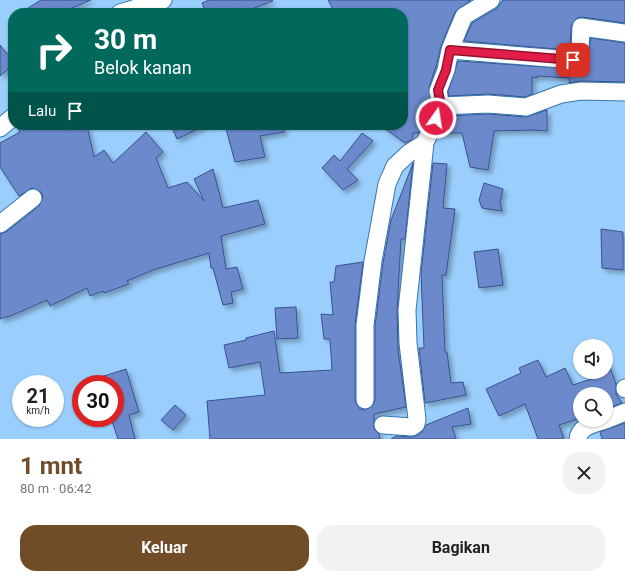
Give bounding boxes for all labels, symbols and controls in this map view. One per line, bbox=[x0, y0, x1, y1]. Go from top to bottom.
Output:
text: 30 m bbox=[94, 23, 157, 56]
icon: right bbox=[28, 24, 80, 76]
pin bbox=[556, 43, 590, 77]
icon: arrive bbox=[562, 49, 584, 71]
text: Belok kanan bbox=[94, 57, 192, 78]
position arrow bbox=[415, 97, 457, 139]
icon: arrive bbox=[64, 100, 86, 122]
text: Lalu bbox=[28, 102, 56, 120]
map controls bbox=[573, 339, 613, 427]
button: sound bbox=[573, 339, 613, 379]
speed limit sign: 30 bbox=[72, 375, 124, 427]
text: 21 bbox=[27, 384, 49, 408]
button: search bbox=[573, 387, 613, 427]
text: km/h bbox=[26, 405, 50, 416]
text: 1 mnt bbox=[20, 452, 82, 480]
button: close bbox=[563, 452, 605, 494]
text: 80 m · 06:42 bbox=[20, 481, 91, 496]
button: Keluar bbox=[20, 525, 309, 571]
button: Bagikan bbox=[317, 525, 605, 571]

